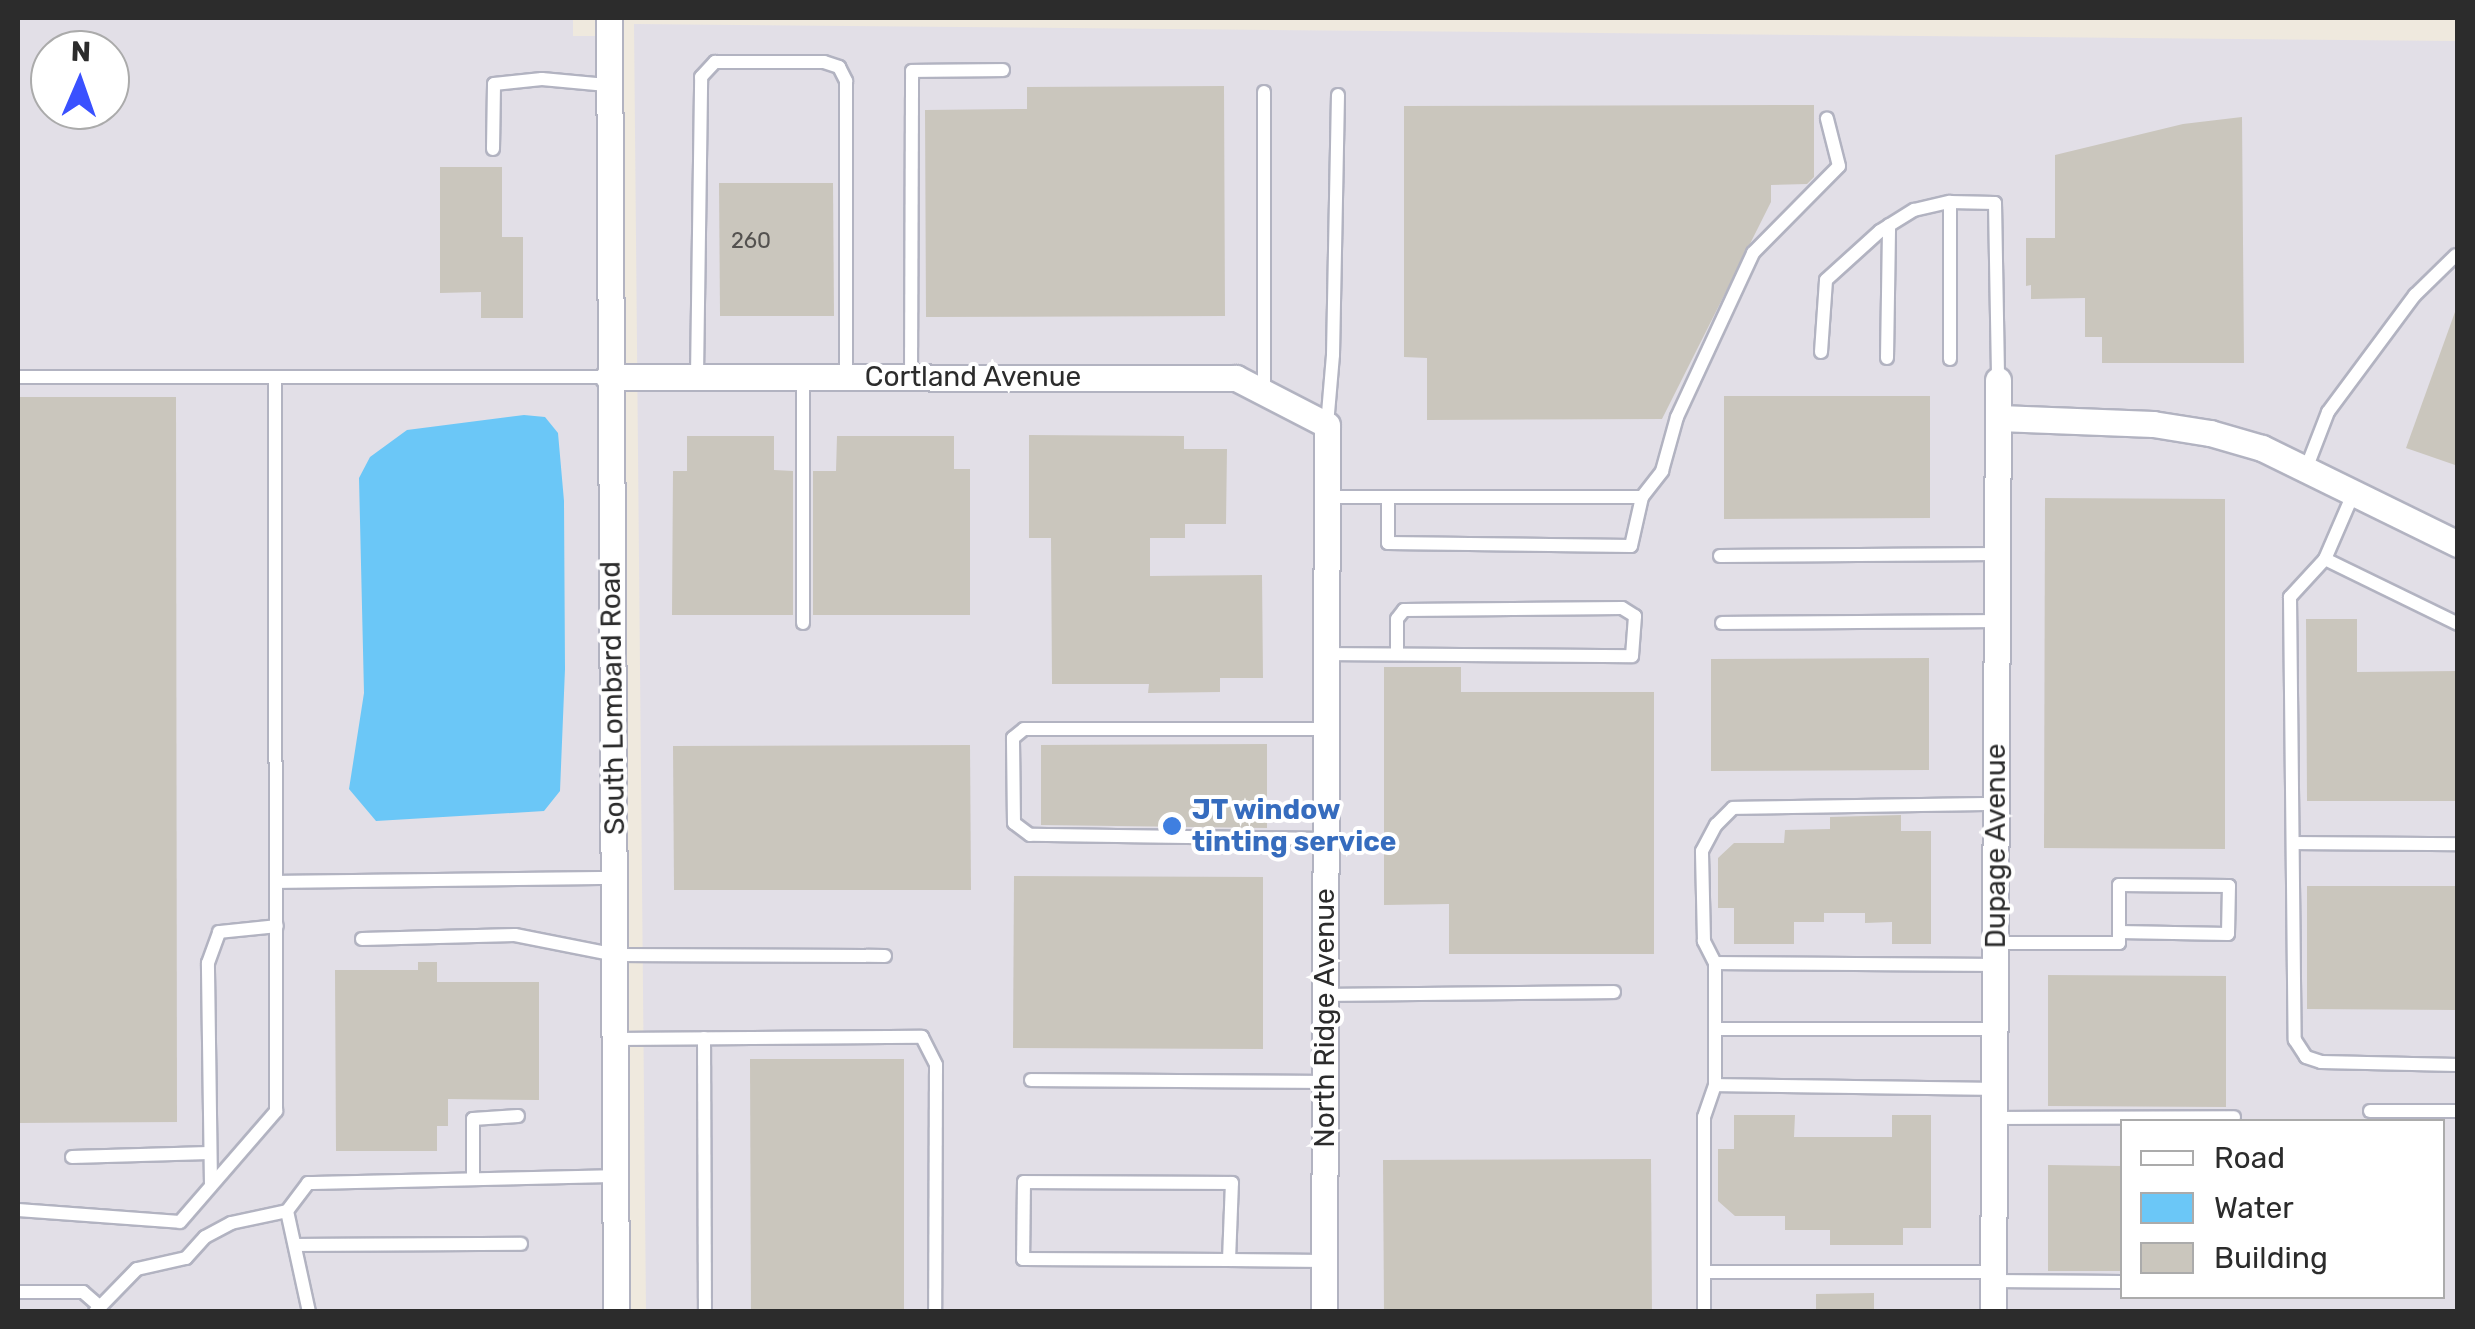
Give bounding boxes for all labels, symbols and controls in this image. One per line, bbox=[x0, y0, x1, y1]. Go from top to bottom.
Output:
north arrow bbox=[30, 30, 130, 130]
text: N bbox=[70, 35, 92, 68]
house number: 260 bbox=[731, 228, 771, 254]
street label: Cortland Avenue bbox=[864, 360, 1082, 394]
street label: South Lombard Road bbox=[594, 561, 632, 835]
street label: Dupage Avenue bbox=[1979, 743, 2013, 949]
place label: JT window tinting service bbox=[1192, 793, 1396, 859]
marker: JT window tinting service bbox=[1161, 815, 1183, 837]
street label: North Ridge Avenue bbox=[1308, 888, 1342, 1148]
legend bbox=[2120, 1119, 2445, 1299]
text: Road bbox=[2214, 1140, 2285, 1176]
text: Water bbox=[2214, 1190, 2294, 1226]
text: Building bbox=[2214, 1240, 2328, 1276]

